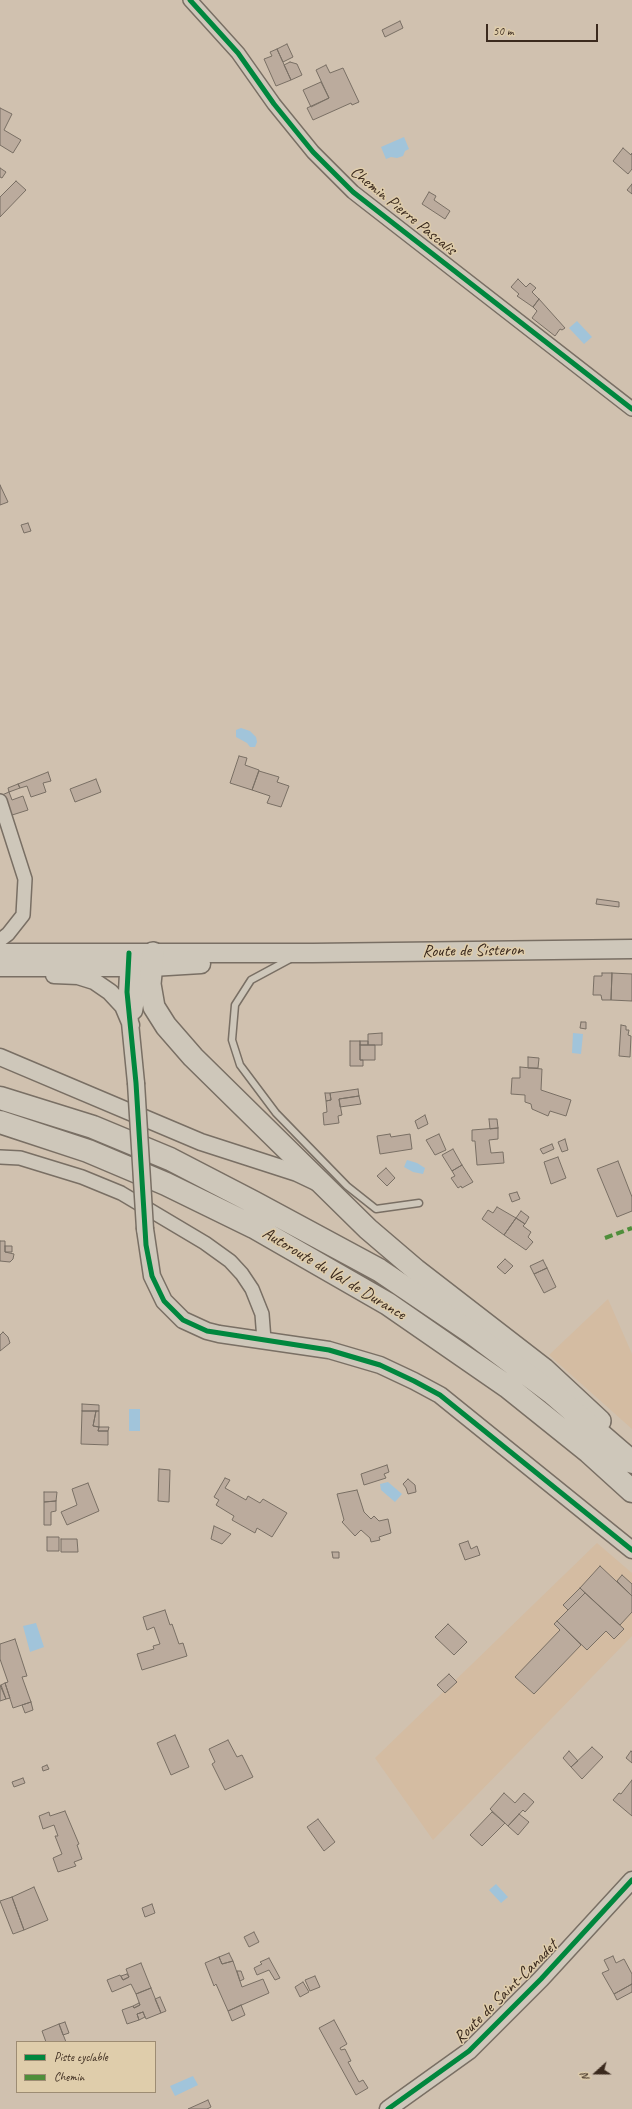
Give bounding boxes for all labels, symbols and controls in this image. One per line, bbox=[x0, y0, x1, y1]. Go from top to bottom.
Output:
scale bar bbox=[488, 16, 600, 42]
text: 50 m bbox=[493, 23, 513, 39]
street label: Chemin Pierre Pascalis bbox=[346, 162, 460, 260]
street label: Route de Sisteron bbox=[422, 940, 524, 962]
street label: Autoroute du Val de Durance bbox=[259, 1223, 409, 1325]
street label: Route de Saint-Canadet bbox=[450, 1936, 562, 2048]
legend bbox=[16, 2041, 156, 2093]
text: Piste cyclable bbox=[54, 2049, 108, 2065]
north arrow bbox=[576, 2053, 616, 2093]
text: Chemin bbox=[54, 2069, 84, 2085]
text: N bbox=[577, 2072, 593, 2083]

